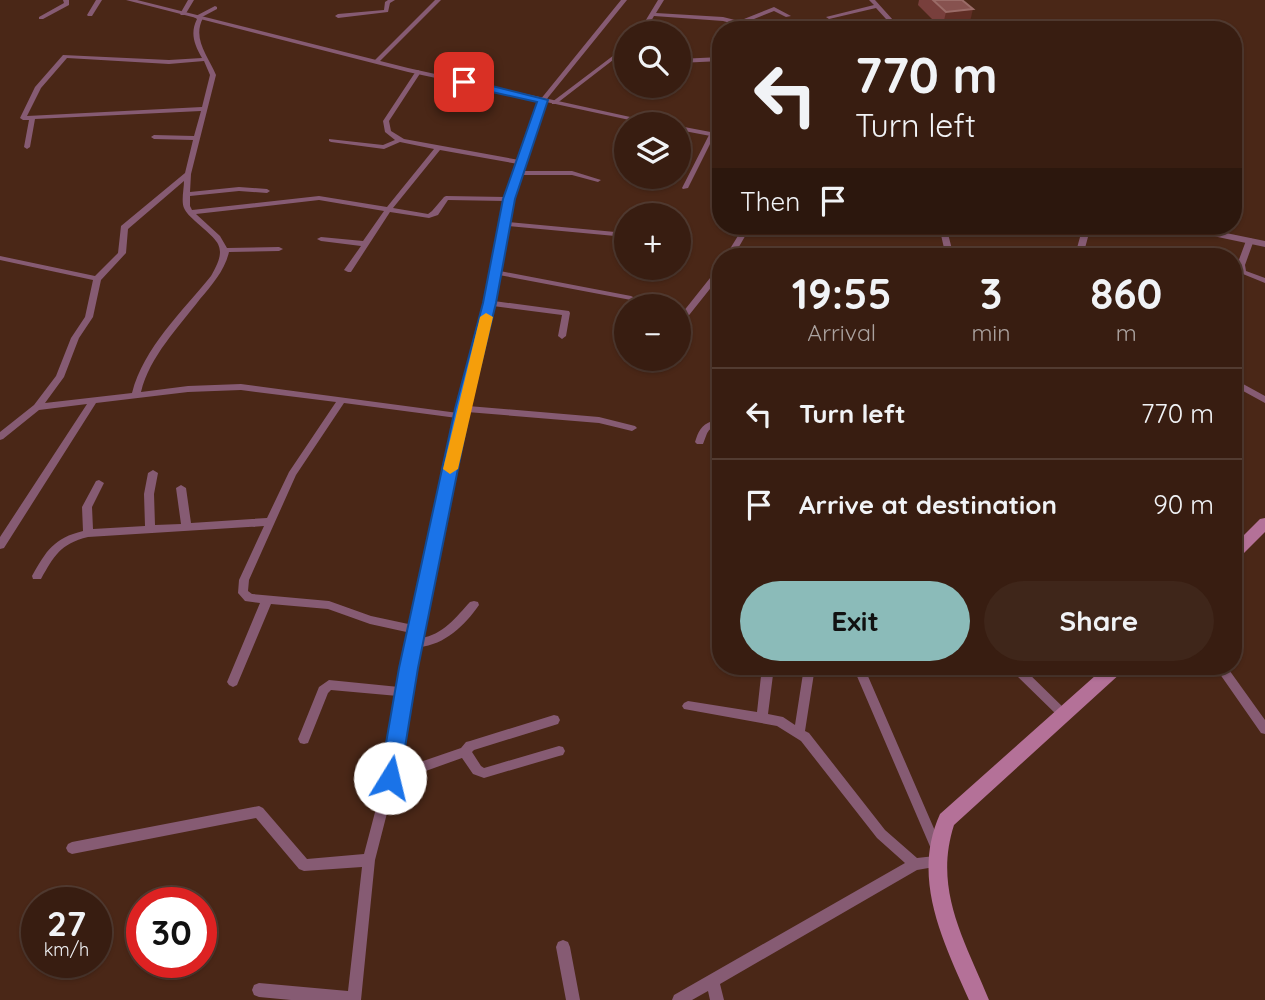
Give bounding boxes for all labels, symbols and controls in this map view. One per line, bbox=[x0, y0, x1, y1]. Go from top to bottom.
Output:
map controls bbox=[614, 21, 691, 371]
button: search bbox=[614, 21, 691, 98]
text: 770 m bbox=[855, 44, 998, 105]
icon: left bbox=[740, 49, 831, 140]
pin bbox=[434, 52, 494, 112]
icon: arrive bbox=[445, 63, 483, 101]
text: Turn left bbox=[855, 105, 976, 145]
button: layers bbox=[614, 112, 691, 189]
icon: arrive bbox=[814, 182, 852, 220]
text: Then bbox=[740, 185, 800, 218]
button: + bbox=[614, 203, 691, 280]
text: 19:55 bbox=[792, 267, 892, 320]
text: 3 bbox=[980, 267, 1002, 320]
text: 860 bbox=[1090, 267, 1162, 320]
button: − bbox=[614, 294, 691, 371]
text: Arrival bbox=[807, 318, 876, 347]
text: min bbox=[971, 318, 1011, 347]
text: m bbox=[1116, 318, 1137, 347]
icon: left bbox=[740, 395, 778, 433]
text: Turn left bbox=[799, 397, 906, 430]
text: 770 m bbox=[1141, 397, 1214, 430]
icon: arrive bbox=[740, 486, 778, 524]
text: Arrive at destination bbox=[799, 488, 1057, 521]
text: 90 m bbox=[1153, 488, 1214, 521]
button: Exit bbox=[740, 581, 970, 661]
button: Share bbox=[984, 581, 1214, 661]
position arrow bbox=[353, 741, 427, 815]
speed limit sign: 30 bbox=[126, 887, 217, 978]
text: 27 bbox=[47, 901, 86, 945]
text: km/h bbox=[44, 938, 89, 961]

